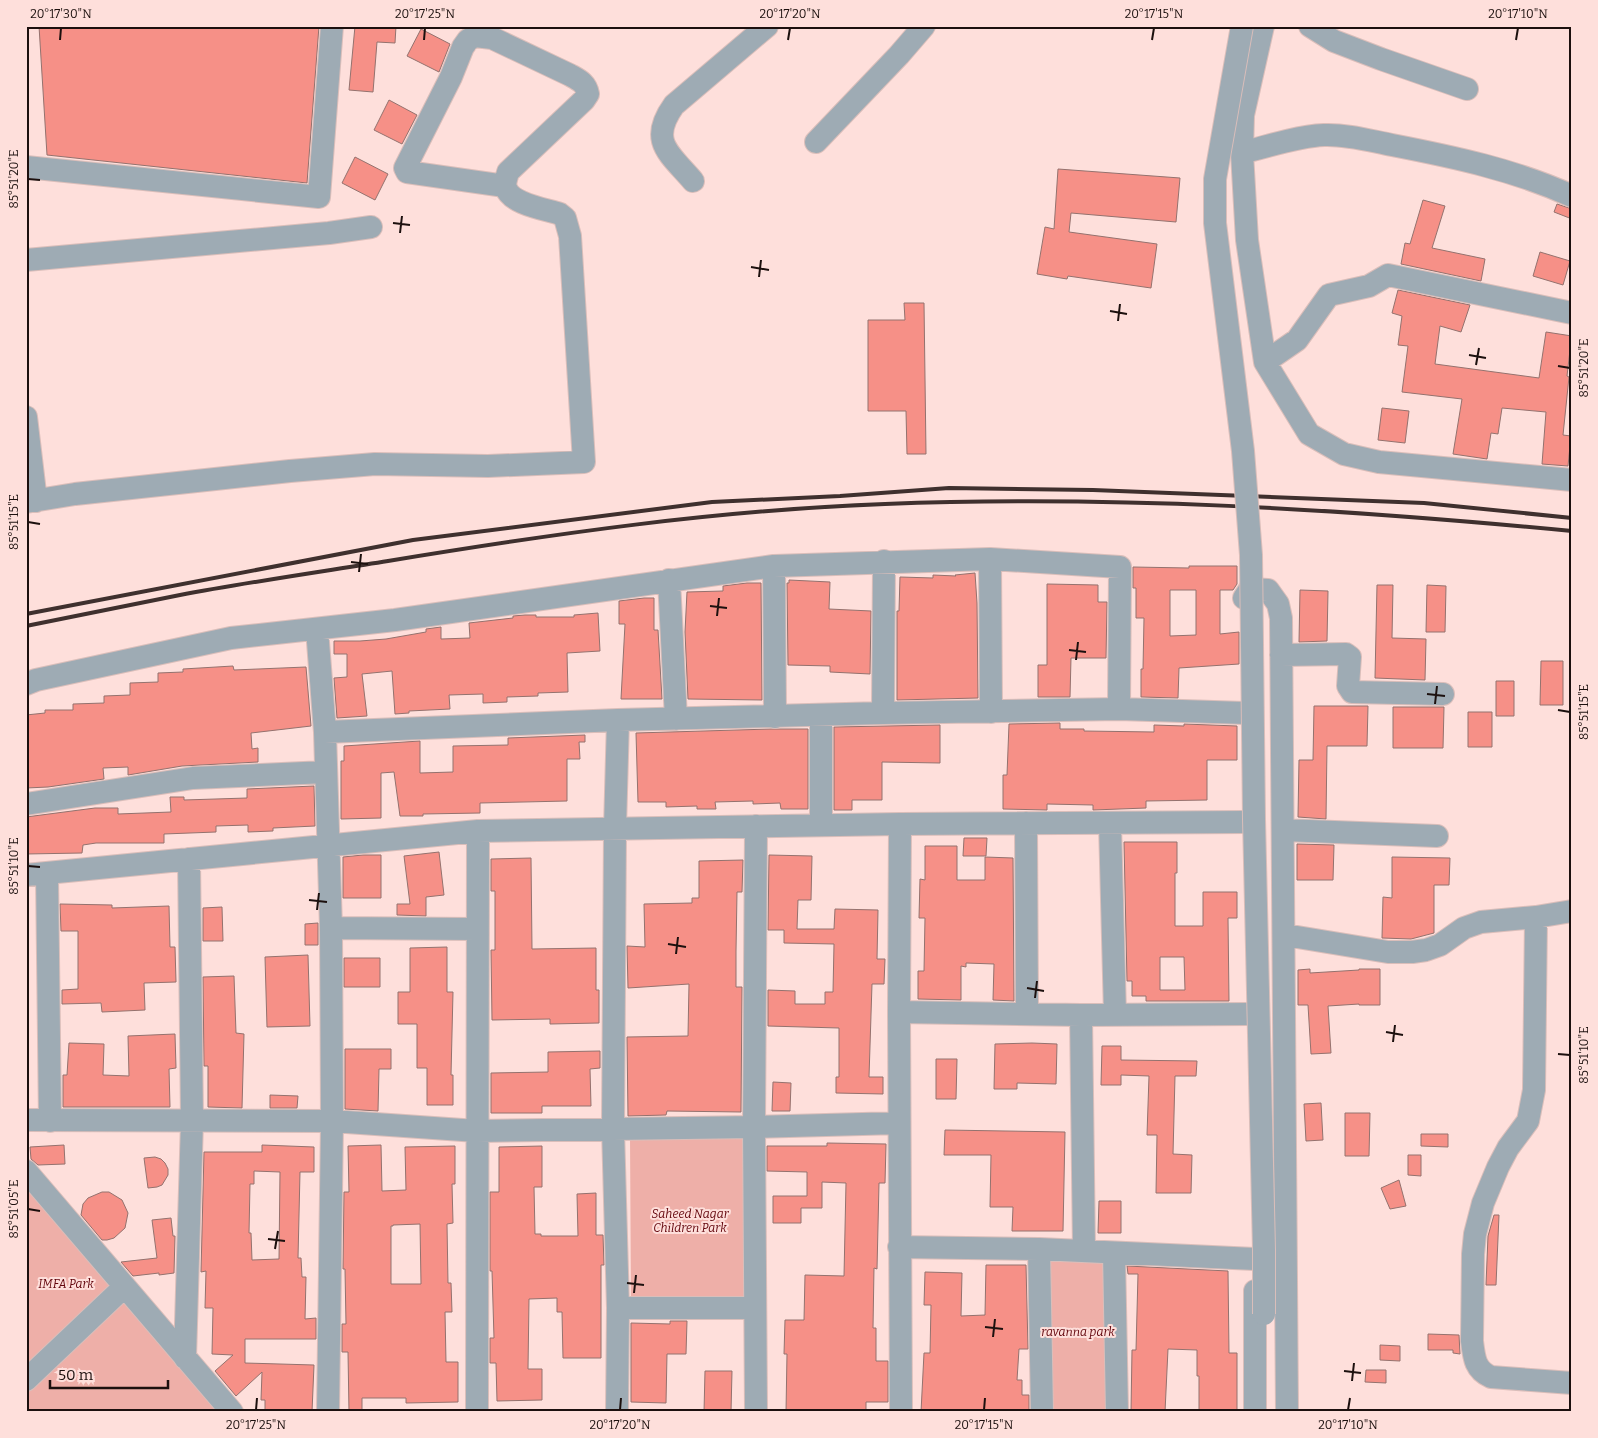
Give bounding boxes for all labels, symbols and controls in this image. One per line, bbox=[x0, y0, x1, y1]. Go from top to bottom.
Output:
text: 20°17'30"N bbox=[30, 7, 92, 21]
text: 20°17'25"N bbox=[395, 7, 455, 21]
text: 20°17'20"N bbox=[759, 7, 821, 21]
text: 20°17'15"N bbox=[1125, 7, 1184, 21]
text: 20°17'10"N bbox=[1488, 7, 1548, 21]
text: 85°51'20"E bbox=[7, 150, 21, 208]
text: 85°51'20"E bbox=[1577, 339, 1591, 397]
text: 85°51'15"E bbox=[7, 494, 21, 550]
text: 85°51'15"E bbox=[1577, 684, 1591, 740]
text: 85°51'10"E bbox=[7, 837, 21, 895]
text: 85°51'10"E bbox=[1577, 1026, 1591, 1084]
text: 85°51'05"E bbox=[7, 1180, 21, 1238]
park label: Saheed Nagar Children Park bbox=[651, 1207, 730, 1235]
park label: IMFA Park bbox=[38, 1277, 94, 1291]
park label: ravanna park bbox=[1041, 1325, 1115, 1339]
scale bar bbox=[50, 1358, 168, 1390]
text: 50 m bbox=[58, 1366, 94, 1384]
text: 20°17'25"N bbox=[226, 1418, 286, 1432]
text: 20°17'20"N bbox=[589, 1418, 651, 1432]
text: 20°17'15"N bbox=[955, 1418, 1014, 1432]
text: 20°17'10"N bbox=[1318, 1418, 1378, 1432]

